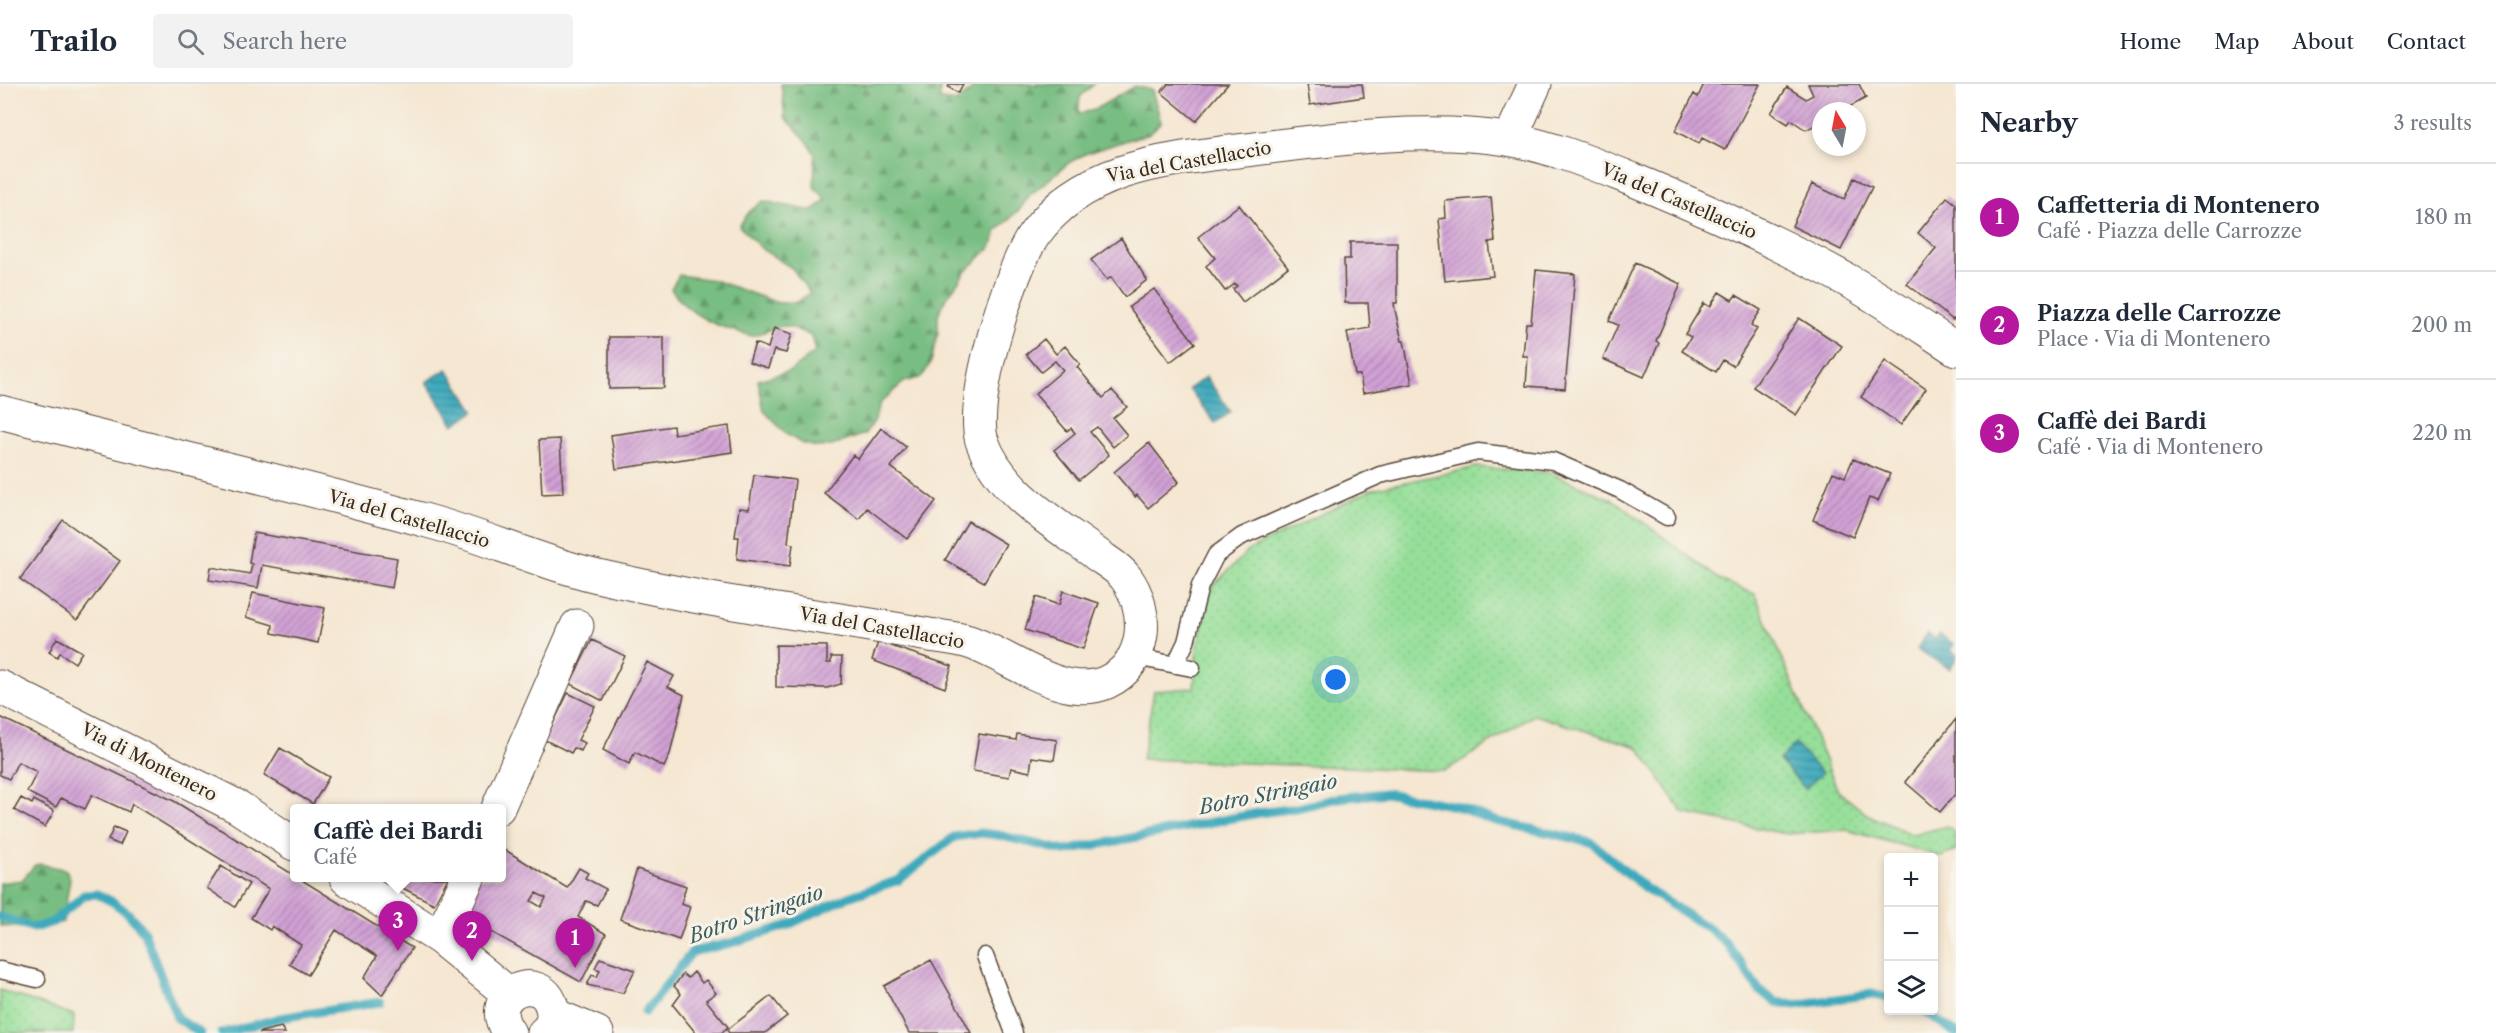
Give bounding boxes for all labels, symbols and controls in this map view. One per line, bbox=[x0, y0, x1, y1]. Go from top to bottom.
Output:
search box bbox=[153, 14, 573, 68]
text: Trailo bbox=[30, 24, 117, 58]
icon: search bbox=[174, 25, 207, 58]
text: Search here bbox=[222, 28, 347, 55]
text: Home bbox=[2120, 29, 2181, 54]
text: Map bbox=[2214, 29, 2259, 54]
text: About bbox=[2292, 29, 2354, 54]
text: Contact bbox=[2387, 29, 2466, 54]
north arrow bbox=[1812, 102, 1866, 156]
text: Nearby bbox=[1980, 107, 2078, 139]
text: 3 results bbox=[2394, 111, 2472, 135]
street label: Via del Castellaccio bbox=[1104, 137, 1273, 187]
street label: Via del Castellaccio bbox=[1597, 158, 1760, 244]
text: Caffetteria di Montenero bbox=[2037, 192, 2320, 219]
text: 1 bbox=[1995, 205, 2004, 229]
text: 180 m bbox=[2415, 205, 2472, 229]
text: Café · Piazza delle Carrozze bbox=[2037, 219, 2302, 243]
text: Piazza delle Carrozze bbox=[2037, 300, 2281, 327]
text: 2 bbox=[1994, 313, 2005, 337]
text: 200 m bbox=[2411, 313, 2472, 337]
text: Place · Via di Montenero bbox=[2037, 327, 2271, 351]
text: Caffè dei Bardi bbox=[2037, 408, 2207, 435]
text: 3 bbox=[1994, 421, 2005, 445]
text: 220 m bbox=[2412, 421, 2472, 445]
text: Café · Via di Montenero bbox=[2037, 435, 2263, 459]
street label: Via del Castellaccio bbox=[325, 485, 492, 553]
street label: Via del Castellaccio bbox=[797, 603, 966, 653]
your location bbox=[1321, 665, 1350, 694]
street label: Via di Montenero bbox=[76, 718, 221, 806]
water label: Botro Stringaio bbox=[1195, 769, 1339, 820]
popup bbox=[290, 804, 506, 882]
text: Caffè dei Bardi bbox=[313, 818, 483, 845]
text: Café bbox=[313, 845, 357, 869]
map controls bbox=[1884, 853, 1938, 1015]
button: + bbox=[1884, 853, 1938, 907]
water label: Botro Stringaio bbox=[684, 880, 826, 949]
pin: 3 bbox=[378, 902, 418, 951]
button: − bbox=[1884, 907, 1938, 961]
pin: 2 bbox=[452, 912, 492, 961]
pin: 1 bbox=[556, 918, 594, 968]
button: layers bbox=[1884, 961, 1938, 1015]

